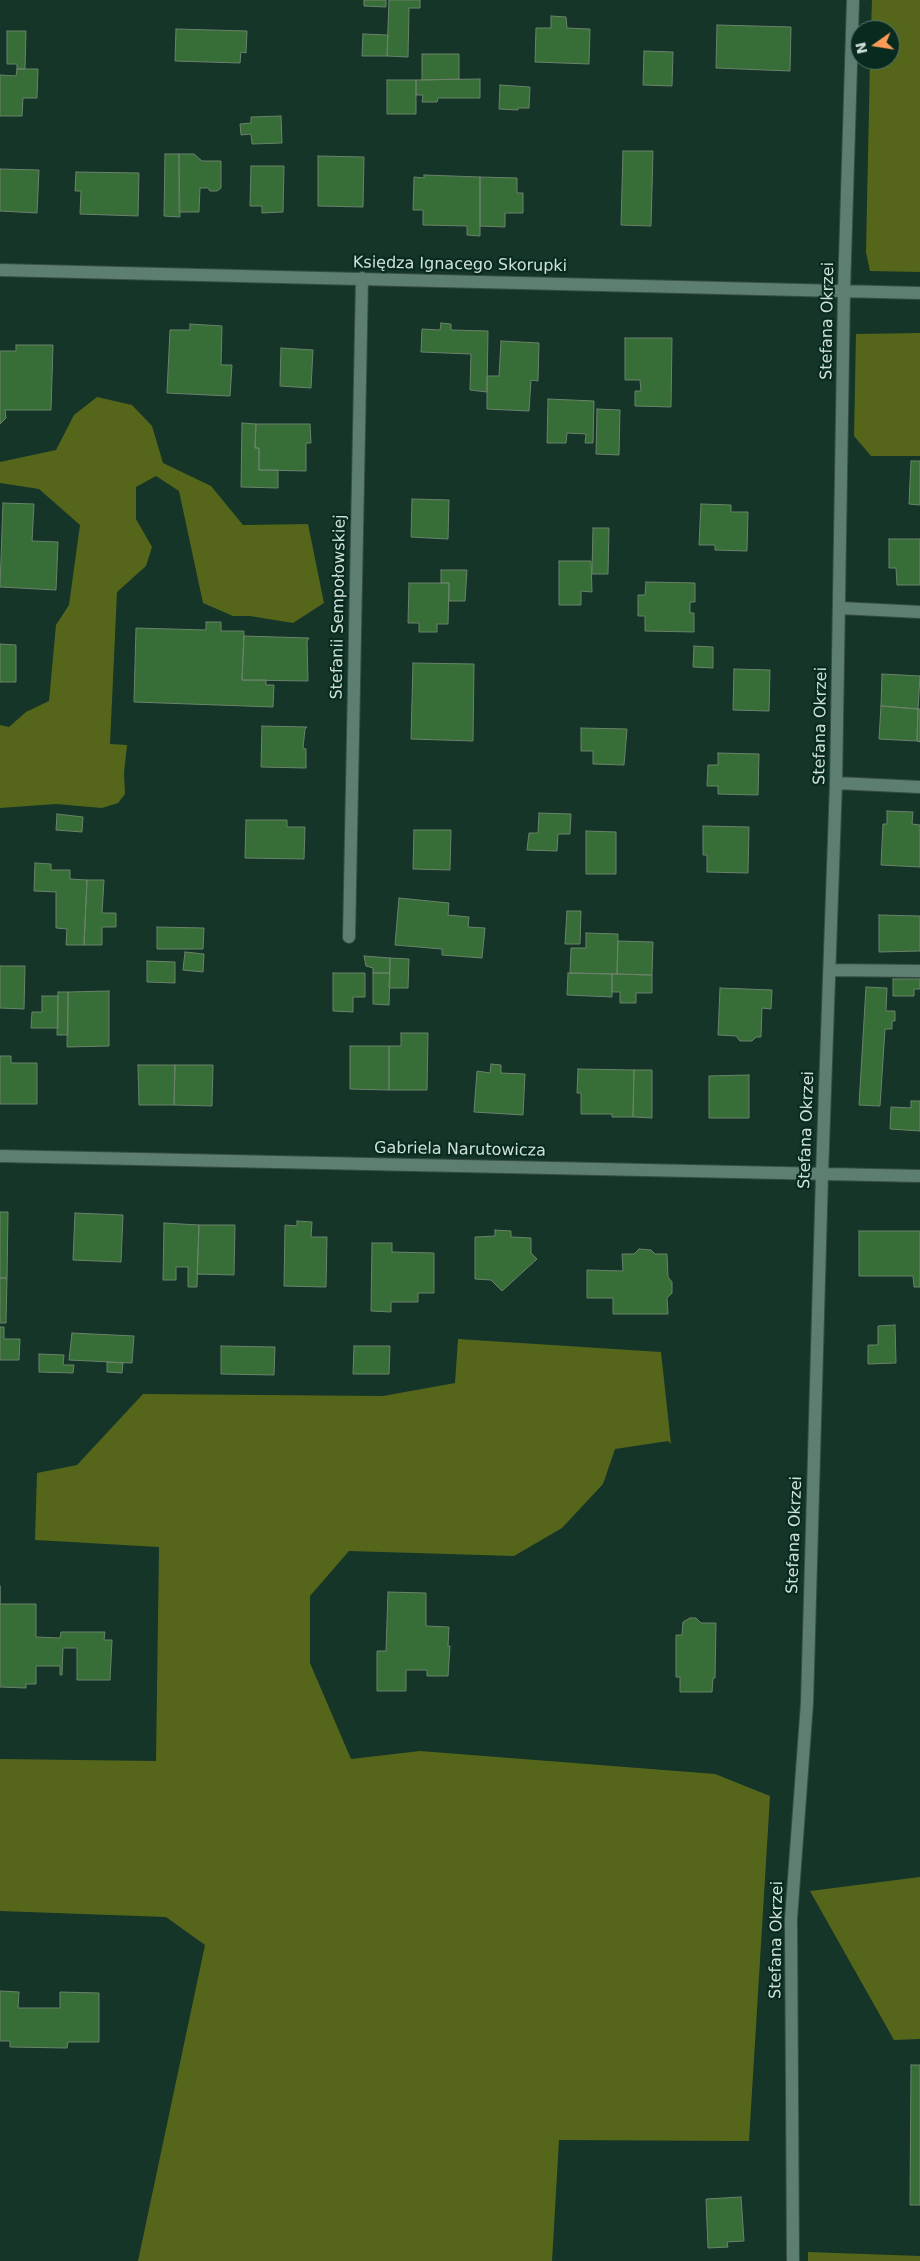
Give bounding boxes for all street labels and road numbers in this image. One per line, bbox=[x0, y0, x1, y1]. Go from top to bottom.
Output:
street label: Księdza Ignacego Skorupki bbox=[353, 254, 567, 276]
street label: Stefana Okrzei bbox=[817, 262, 839, 380]
street label: Stefanii Sempołowskiej bbox=[328, 514, 350, 700]
street label: Stefana Okrzei bbox=[810, 667, 832, 785]
street label: Stefana Okrzei bbox=[795, 1071, 819, 1189]
street label: Gabriela Narutowicza bbox=[374, 1139, 546, 1161]
street label: Stefana Okrzei bbox=[783, 1476, 807, 1594]
street label: Stefana Okrzei bbox=[766, 1881, 788, 1999]

